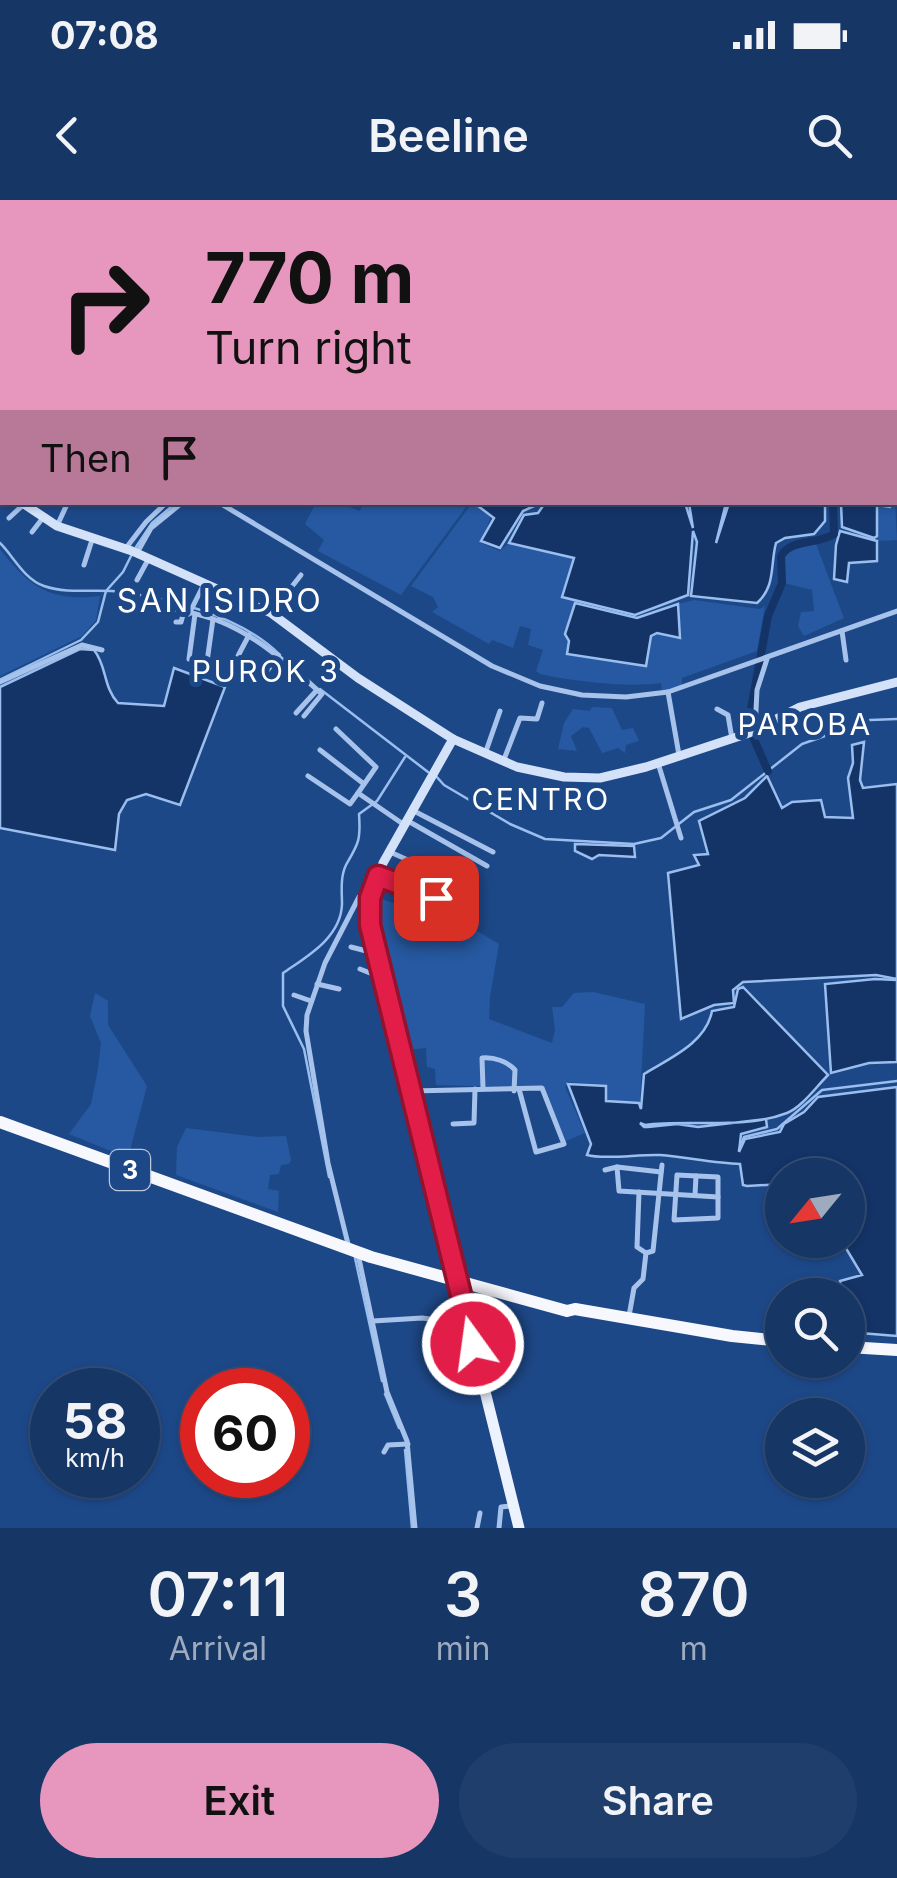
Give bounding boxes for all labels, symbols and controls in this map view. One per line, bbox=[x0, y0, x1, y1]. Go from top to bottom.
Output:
text: 07:08 bbox=[50, 12, 159, 58]
icon: back bbox=[40, 108, 95, 163]
text: Beeline bbox=[368, 108, 529, 163]
icon: search bbox=[802, 108, 857, 163]
text: 770 m bbox=[205, 235, 414, 320]
icon: right bbox=[40, 240, 170, 370]
text: Turn right bbox=[205, 320, 412, 375]
icon: arrive bbox=[152, 430, 207, 485]
text: Then bbox=[40, 435, 132, 481]
district label: SAN ISIDRO bbox=[117, 581, 323, 620]
district label: PUROK 3 bbox=[192, 653, 340, 689]
district label: PAROBA bbox=[737, 706, 873, 742]
district label: CENTRO bbox=[471, 781, 611, 817]
pin bbox=[394, 856, 479, 941]
icon: arrive bbox=[409, 871, 464, 926]
road number: 3 bbox=[110, 1150, 150, 1190]
north arrow bbox=[765, 1158, 865, 1258]
map controls bbox=[765, 1158, 865, 1498]
button: search bbox=[765, 1278, 865, 1378]
position arrow bbox=[421, 1292, 525, 1396]
speed limit sign: 60 bbox=[180, 1368, 310, 1498]
text: 58 bbox=[63, 1391, 127, 1451]
button: layers bbox=[765, 1398, 865, 1498]
text: km/h bbox=[65, 1443, 125, 1473]
text: 07:11 bbox=[147, 1558, 288, 1630]
text: 3 bbox=[444, 1558, 482, 1630]
text: 870 bbox=[638, 1558, 750, 1630]
text: Arrival bbox=[169, 1629, 267, 1668]
text: min bbox=[436, 1629, 490, 1668]
text: m bbox=[680, 1629, 708, 1668]
button: Exit bbox=[40, 1743, 439, 1858]
button: Share bbox=[459, 1743, 857, 1858]

